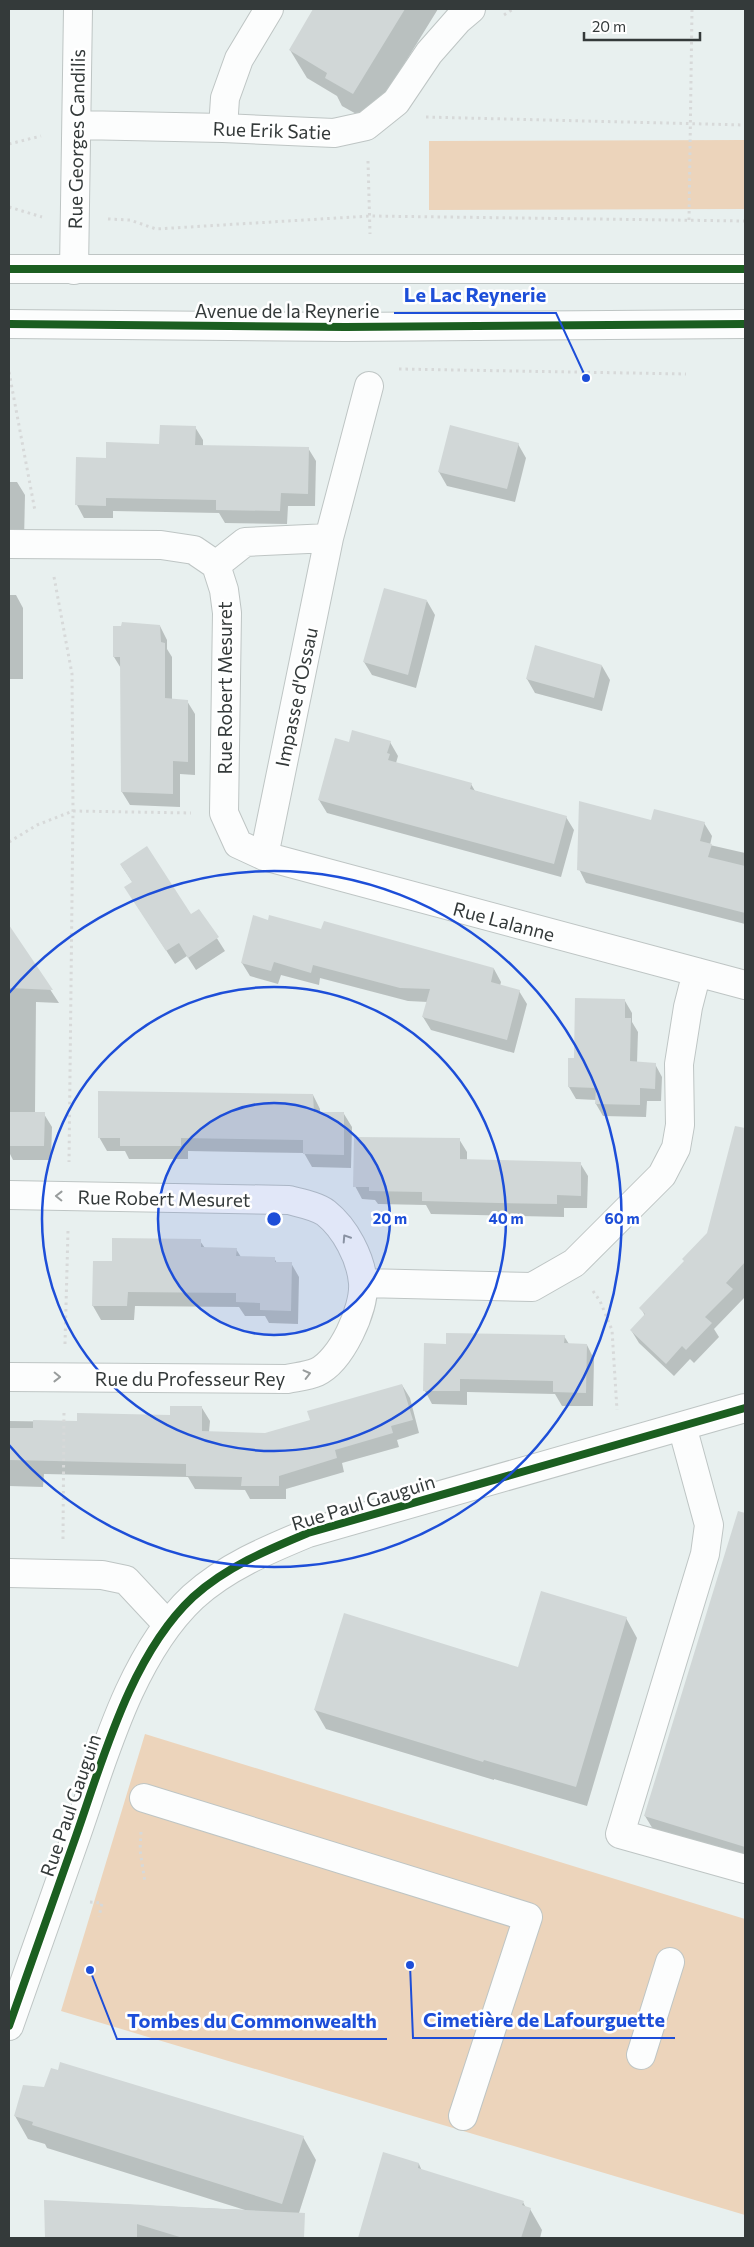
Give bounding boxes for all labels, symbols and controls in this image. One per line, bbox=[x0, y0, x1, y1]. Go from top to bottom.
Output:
scale bar bbox=[584, 10, 700, 42]
text: 20 m bbox=[592, 17, 626, 35]
street label: Rue Georges Candilis bbox=[63, 49, 89, 229]
street label: Rue Erik Satie bbox=[212, 116, 332, 144]
callout: Le Lac Reynerie bbox=[394, 278, 556, 313]
text: Le Lac Reynerie bbox=[404, 282, 546, 306]
street label: Avenue de la Reynerie bbox=[194, 299, 380, 322]
street label: Rue Robert Mesuret bbox=[213, 601, 236, 775]
street label: Impasse d'Ossau bbox=[270, 625, 322, 769]
street label: Rue Lalanne bbox=[451, 896, 557, 946]
street label: Rue Robert Mesuret bbox=[77, 1185, 251, 1211]
one-way arrow bbox=[54, 1191, 62, 1201]
text: 20 m bbox=[373, 1209, 407, 1227]
text: 40 m bbox=[488, 1209, 524, 1227]
text: 60 m bbox=[604, 1209, 640, 1227]
centre of rings bbox=[265, 1210, 283, 1228]
one-way arrow bbox=[343, 1235, 352, 1244]
street label: Rue du Professeur Rey bbox=[95, 1367, 285, 1390]
one-way arrow bbox=[302, 1370, 310, 1380]
one-way arrow bbox=[54, 1372, 62, 1383]
street label: Rue Paul Gauguin bbox=[288, 1469, 438, 1535]
street label: Rue Paul Gauguin bbox=[35, 1731, 105, 1879]
callout: Cimetière de Lafourguette bbox=[413, 2003, 675, 2038]
callout: Tombes du Commonwealth bbox=[117, 2004, 387, 2039]
text: Cimetière de Lafourguette bbox=[423, 2007, 665, 2031]
text: Tombes du Commonwealth bbox=[127, 2008, 377, 2032]

